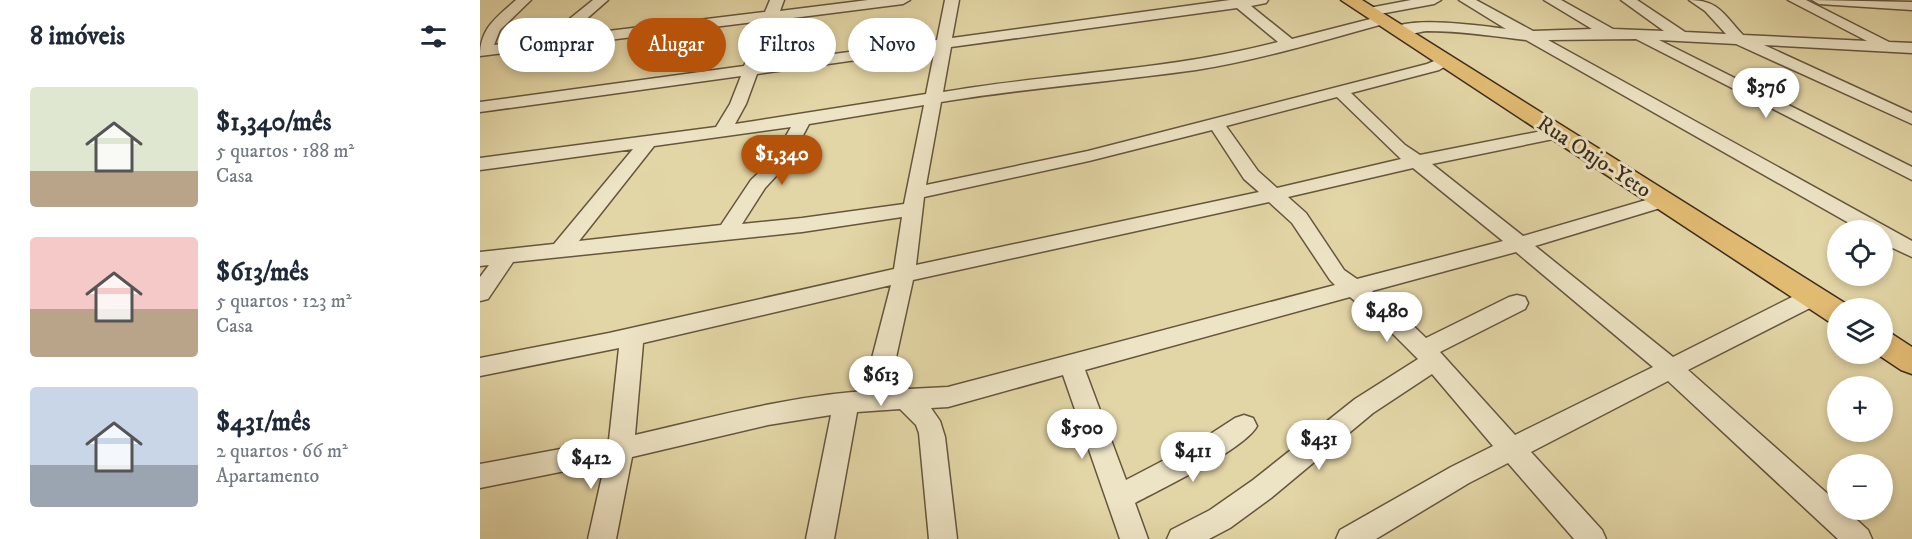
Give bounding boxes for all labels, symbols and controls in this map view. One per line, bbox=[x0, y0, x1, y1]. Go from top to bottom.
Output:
chip: Comprar bbox=[498, 18, 615, 72]
chip: Alugar bbox=[627, 18, 726, 72]
chip: Filtros bbox=[738, 18, 836, 72]
chip: Novo bbox=[848, 18, 936, 72]
text: 8 imóveis bbox=[30, 20, 125, 53]
icon: filters bbox=[417, 20, 450, 53]
pin: $376 bbox=[1730, 68, 1802, 119]
text: $376 bbox=[1746, 75, 1786, 100]
text: $1,340/mês bbox=[216, 106, 331, 139]
street label: Rua Onjo-Yeto bbox=[1532, 110, 1656, 204]
icon: home bbox=[78, 111, 150, 183]
pin: $1,340 bbox=[733, 135, 831, 186]
text: 5 quartos · 188 m² bbox=[216, 139, 354, 164]
text: $1,340 bbox=[755, 142, 809, 167]
text: Casa bbox=[216, 164, 253, 189]
map controls bbox=[1827, 220, 1893, 520]
button: locate bbox=[1827, 220, 1893, 286]
text: $613/mês bbox=[216, 256, 309, 289]
icon: home bbox=[78, 261, 150, 333]
text: 5 quartos · 123 m² bbox=[216, 289, 352, 314]
pin: $480 bbox=[1351, 292, 1423, 343]
button: layers bbox=[1827, 298, 1893, 364]
text: $480 bbox=[1365, 299, 1409, 324]
text: Casa bbox=[216, 314, 253, 339]
pin: $613 bbox=[845, 356, 917, 407]
text: $613 bbox=[863, 363, 899, 388]
button: + bbox=[1827, 376, 1893, 442]
text: $431/mês bbox=[216, 406, 310, 439]
pin: $500 bbox=[1046, 409, 1118, 460]
icon: home bbox=[78, 411, 150, 483]
text: $500 bbox=[1061, 416, 1103, 441]
pin: $431 bbox=[1283, 420, 1355, 471]
text: $431 bbox=[1300, 427, 1338, 452]
pin: $411 bbox=[1157, 432, 1229, 483]
text: 2 quartos · 66 m² bbox=[216, 439, 348, 464]
pin: $412 bbox=[555, 439, 627, 490]
text: $411 bbox=[1174, 439, 1212, 464]
text: $412 bbox=[571, 446, 611, 471]
button: − bbox=[1827, 454, 1893, 520]
text: Apartamento bbox=[216, 464, 319, 489]

